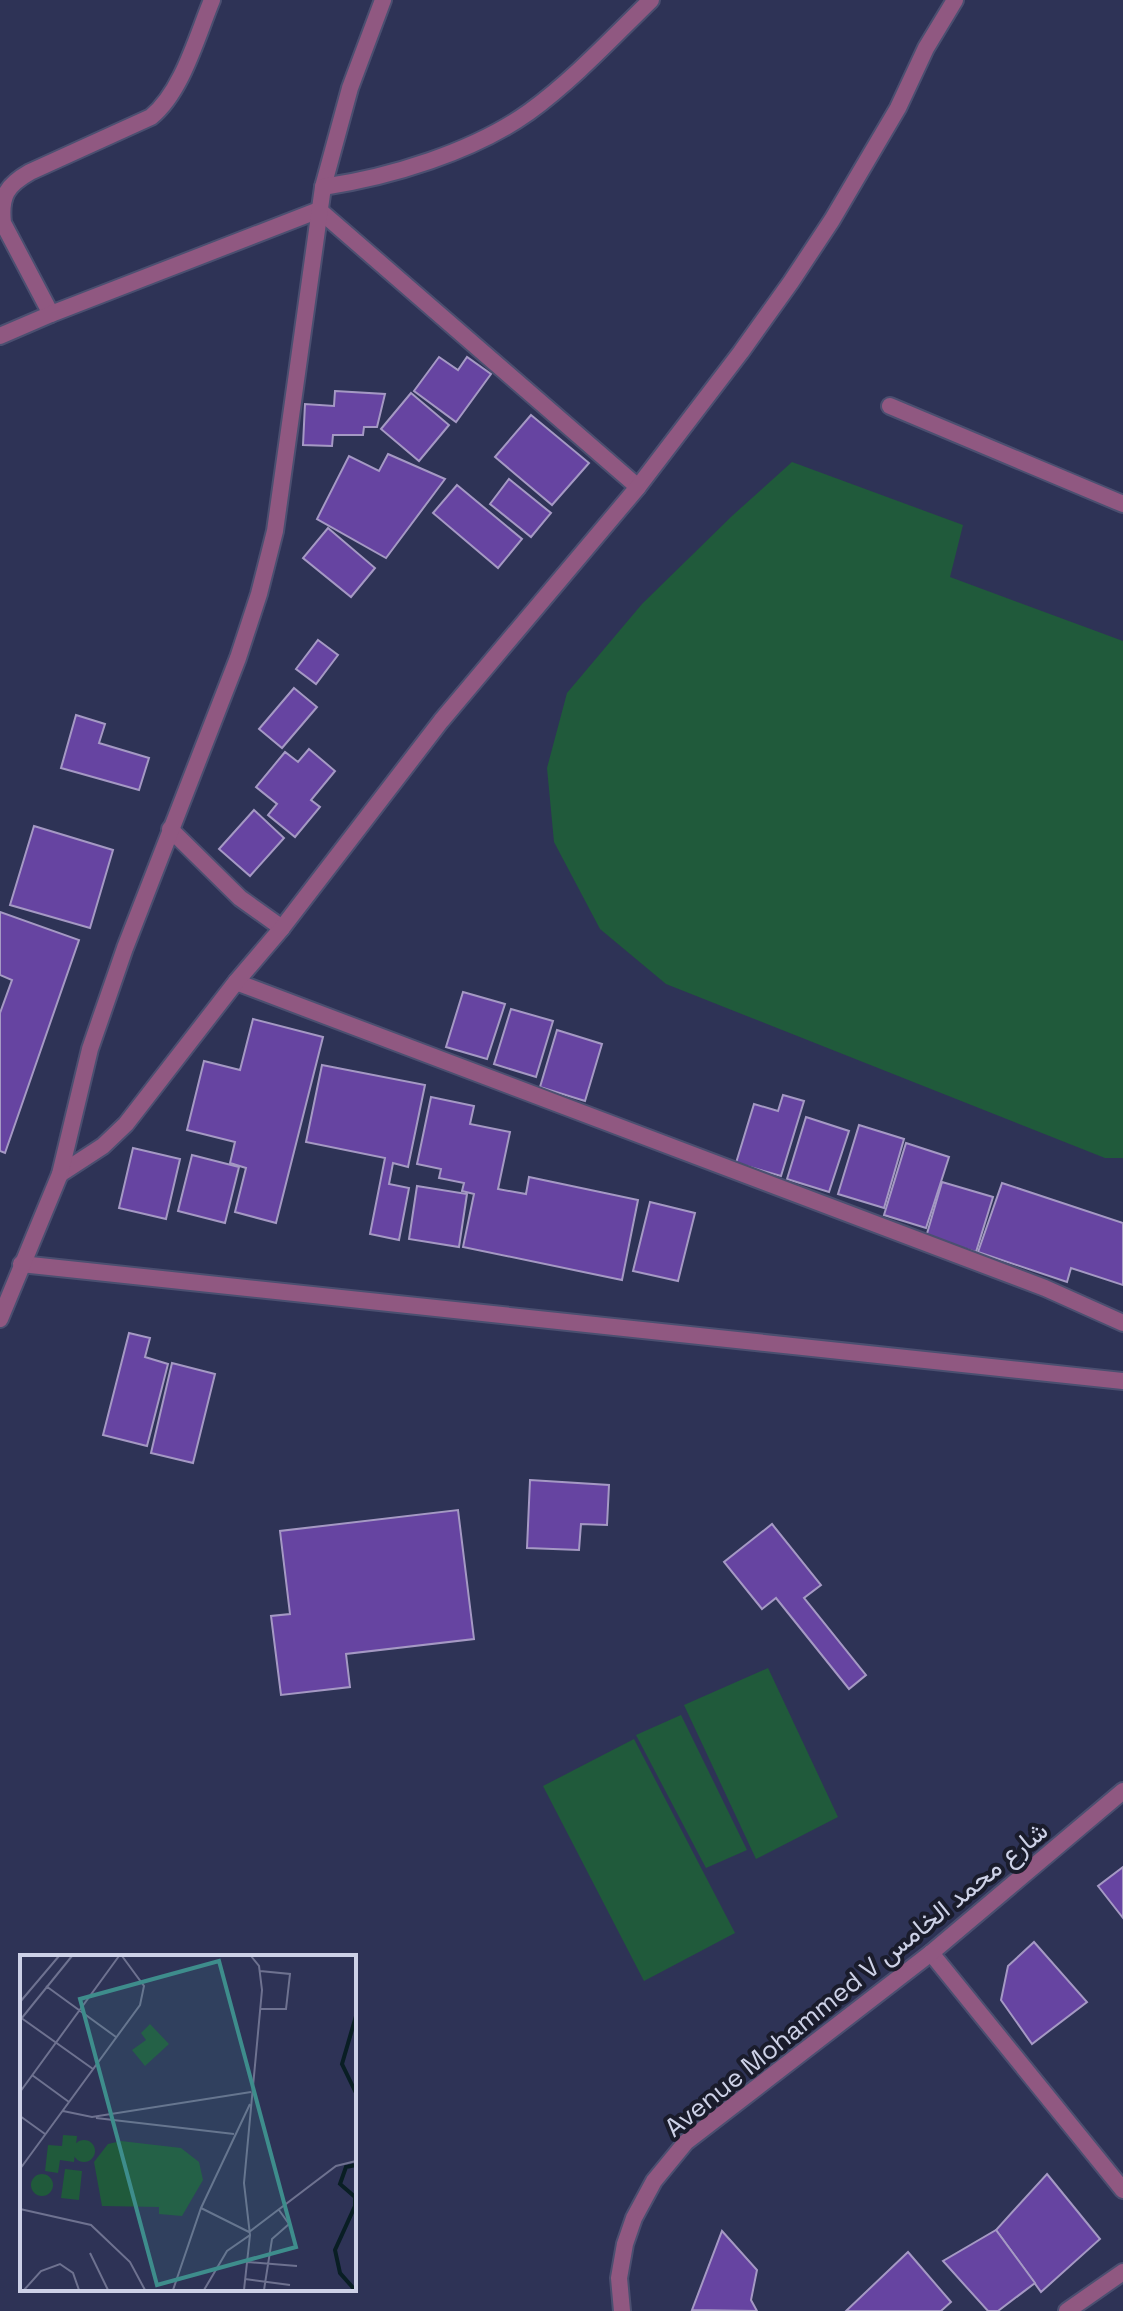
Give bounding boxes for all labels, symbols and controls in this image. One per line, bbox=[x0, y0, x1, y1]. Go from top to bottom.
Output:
street label: Avenue Mohammed V شارع محمد الخامس bbox=[657, 1814, 1055, 2145]
inset map bbox=[20, 1955, 356, 2291]

